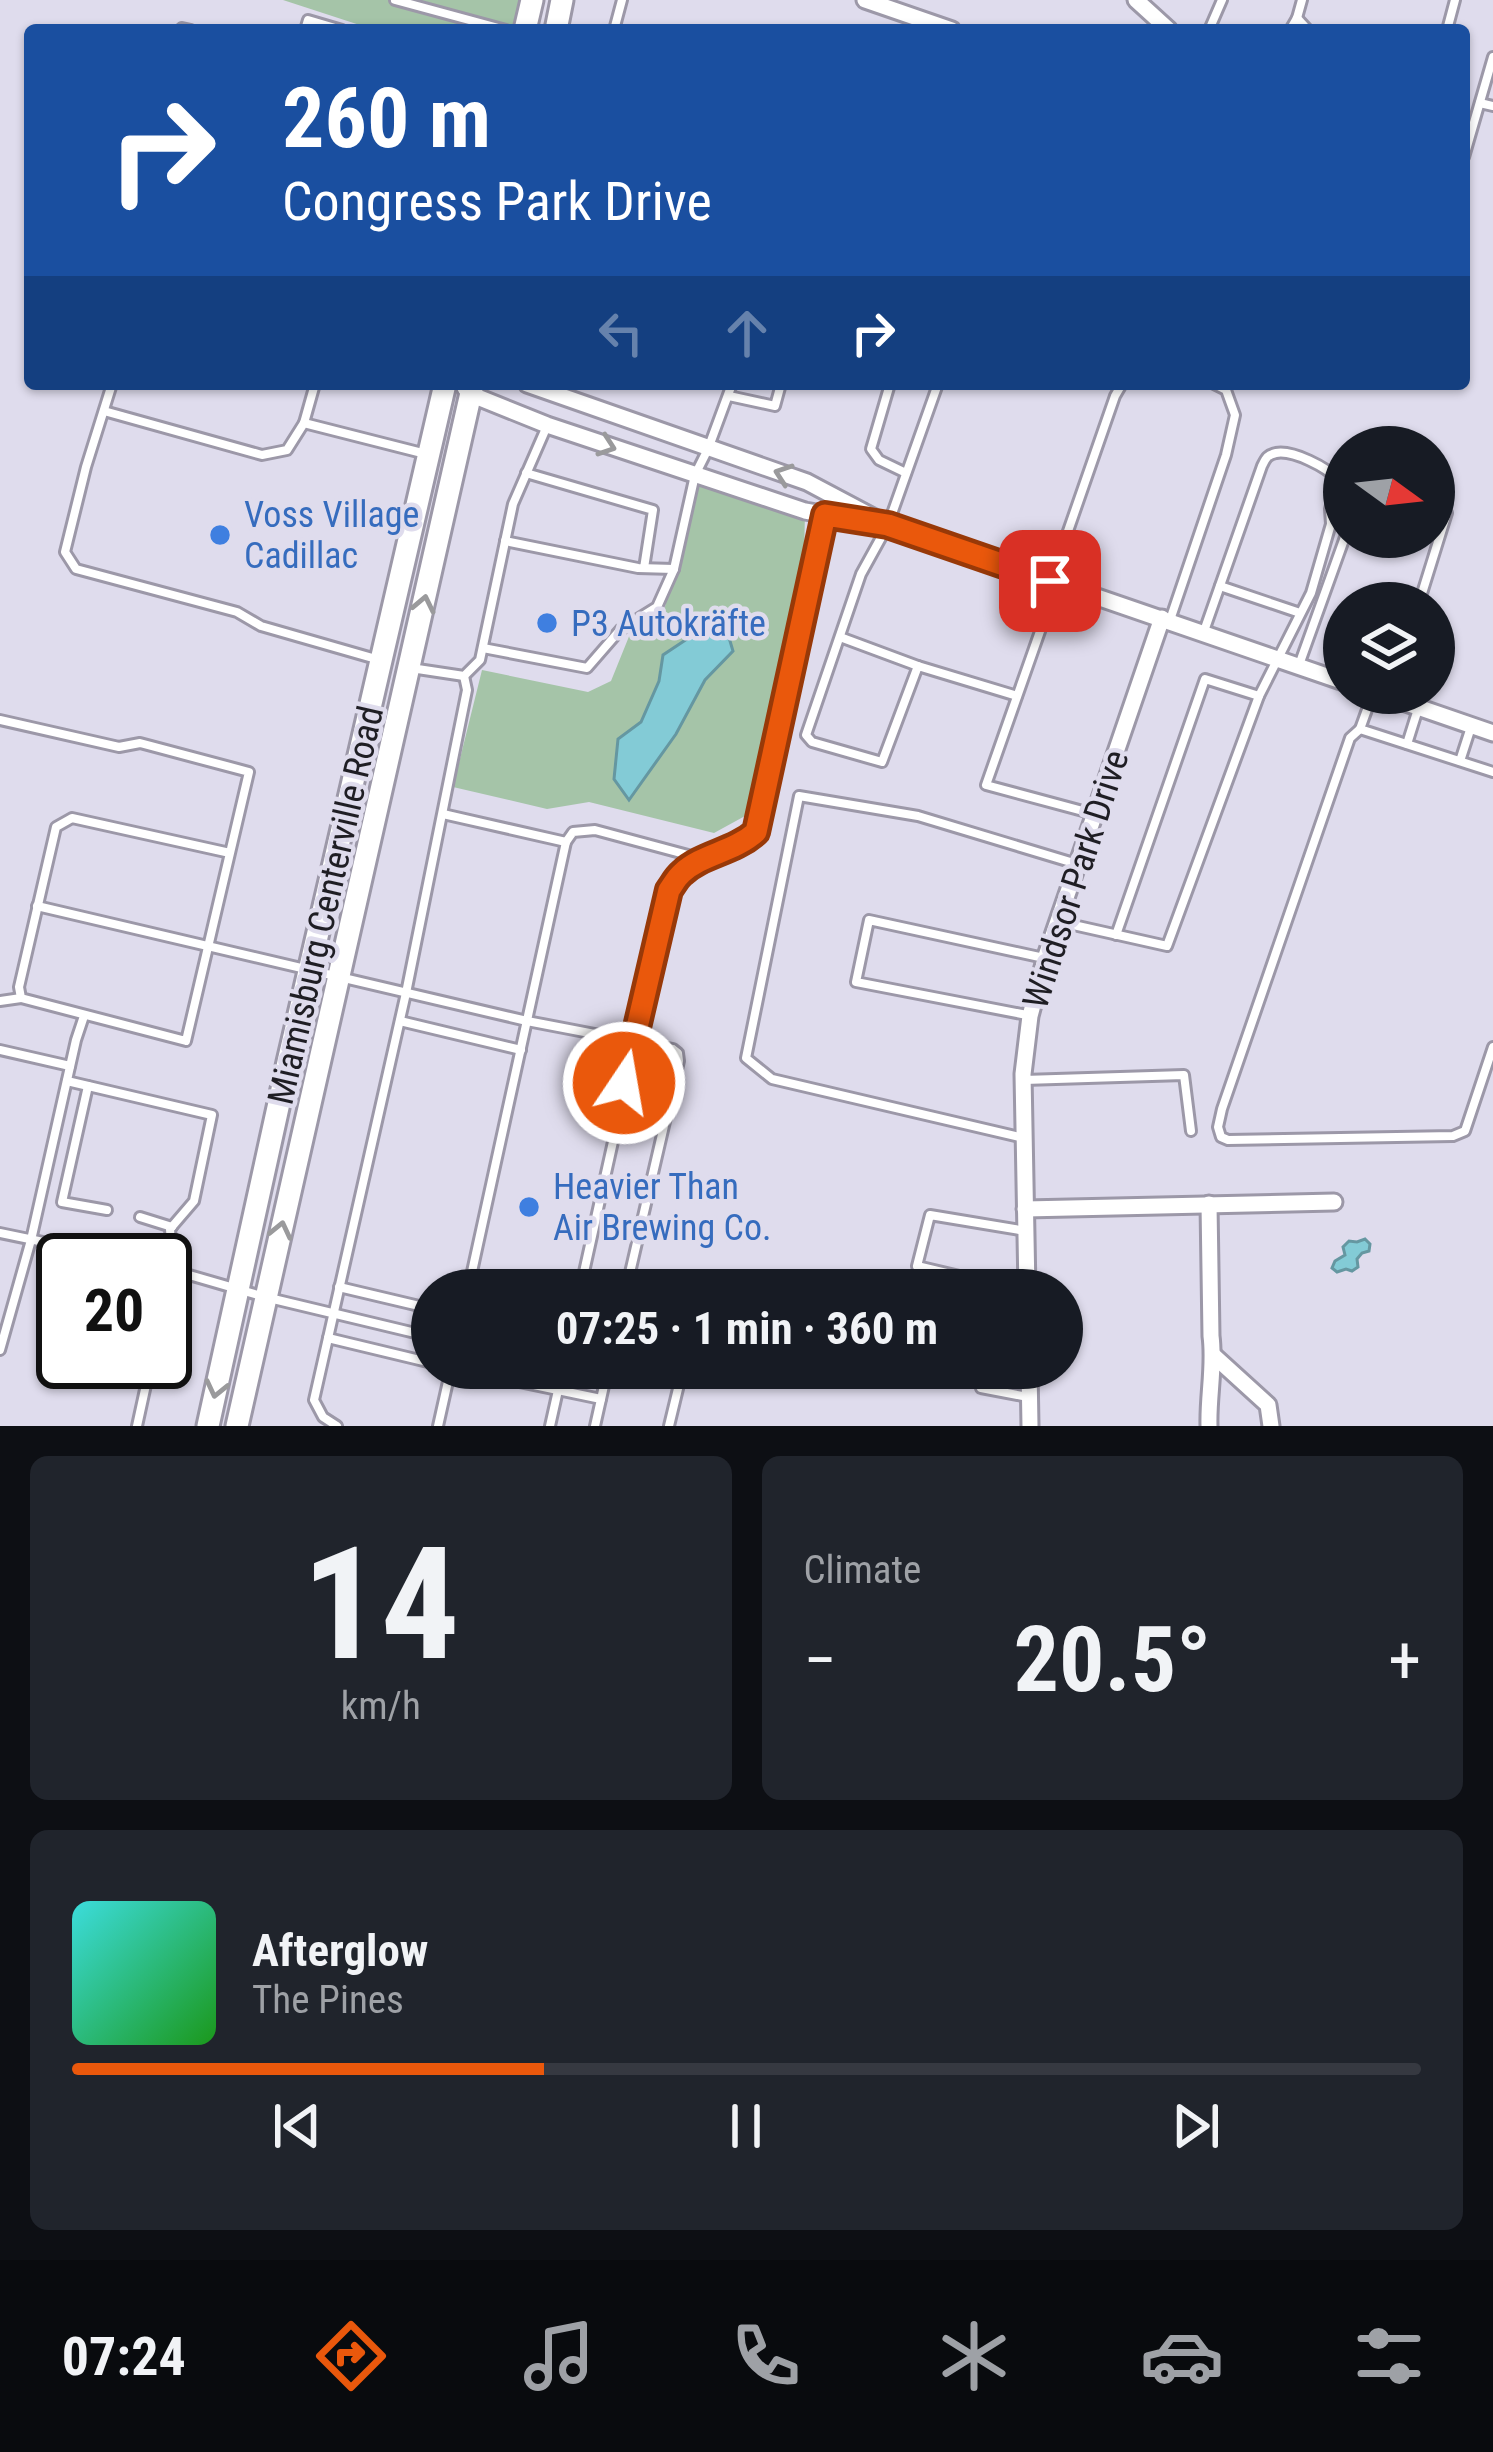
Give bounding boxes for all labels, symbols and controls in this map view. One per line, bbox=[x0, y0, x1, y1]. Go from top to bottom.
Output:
text: 260 m bbox=[282, 69, 491, 168]
icon: right bbox=[84, 72, 240, 228]
text: Congress Park Drive bbox=[282, 170, 712, 233]
icon: left bbox=[588, 300, 654, 366]
icon: ahead bbox=[714, 300, 780, 366]
icon: right bbox=[840, 300, 906, 366]
north arrow bbox=[1323, 426, 1455, 558]
map controls bbox=[1323, 426, 1455, 714]
one-way arrow bbox=[596, 431, 617, 456]
one-way arrow bbox=[774, 464, 795, 488]
place label: Voss Village Cadillac bbox=[244, 494, 419, 577]
marker: Voss Village Cadillac bbox=[207, 522, 233, 548]
pin bbox=[999, 530, 1101, 632]
icon: arrive bbox=[1017, 548, 1083, 614]
button: layers bbox=[1323, 582, 1455, 714]
one-way arrow bbox=[410, 594, 435, 614]
place label: P3 Autokräfte bbox=[571, 603, 766, 645]
marker: P3 Autokräfte bbox=[534, 610, 560, 636]
street label: Miamisburg Centerville Road bbox=[260, 702, 392, 1108]
street label: Windsor Park Drive bbox=[1014, 745, 1137, 1014]
position arrow bbox=[561, 1020, 687, 1146]
place label: Heavier Than Air Brewing Co. bbox=[553, 1166, 772, 1249]
marker: Heavier Than Air Brewing Co. bbox=[516, 1194, 542, 1220]
one-way arrow bbox=[267, 1220, 292, 1240]
speed limit sign: 20 bbox=[36, 1233, 192, 1389]
text: 07:25 · 1 min · 360 m bbox=[556, 1302, 938, 1355]
one-way arrow bbox=[205, 1378, 230, 1398]
text: 14 bbox=[302, 1513, 460, 1696]
text: Climate bbox=[804, 1547, 921, 1593]
text: 20.5° bbox=[1014, 1608, 1211, 1713]
text: − bbox=[804, 1622, 837, 1699]
text: + bbox=[1388, 1622, 1421, 1699]
text: km/h bbox=[341, 1683, 421, 1729]
text: Afterglow bbox=[252, 1924, 428, 1977]
text: The Pines bbox=[252, 1977, 404, 2023]
icon: previous bbox=[264, 2093, 330, 2159]
icon: pause bbox=[713, 2093, 779, 2159]
icon: next bbox=[1163, 2093, 1229, 2159]
icon: directions bbox=[309, 2314, 393, 2398]
icon: music bbox=[517, 2314, 601, 2398]
icon: phone bbox=[724, 2314, 808, 2398]
icon: climate bbox=[932, 2314, 1016, 2398]
icon: car bbox=[1140, 2314, 1224, 2398]
icon: filters bbox=[1347, 2314, 1431, 2398]
text: 07:24 bbox=[62, 2325, 186, 2388]

